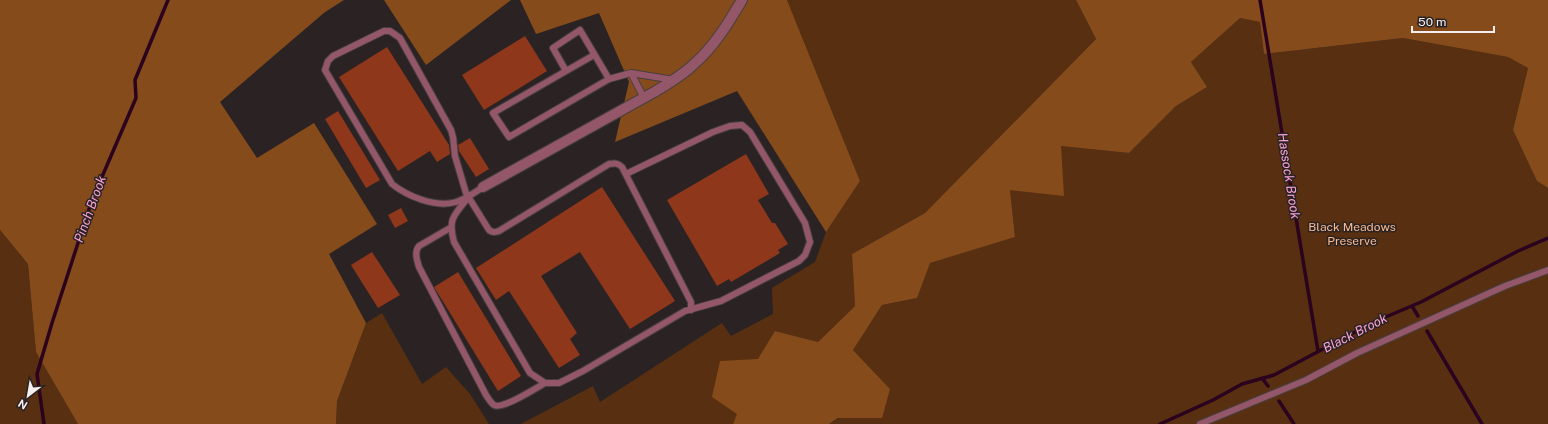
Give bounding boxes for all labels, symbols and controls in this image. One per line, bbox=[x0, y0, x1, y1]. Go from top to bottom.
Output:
scale bar bbox=[1412, 8, 1494, 34]
text: 50 m bbox=[1418, 15, 1446, 29]
water label: Hassock Brook bbox=[1275, 132, 1303, 220]
water label: Pinch Brook bbox=[71, 174, 109, 244]
park label: Black Meadows Preserve bbox=[1308, 220, 1396, 248]
water label: Black Brook bbox=[1320, 310, 1390, 356]
north arrow bbox=[8, 376, 48, 416]
text: N bbox=[16, 397, 30, 412]

